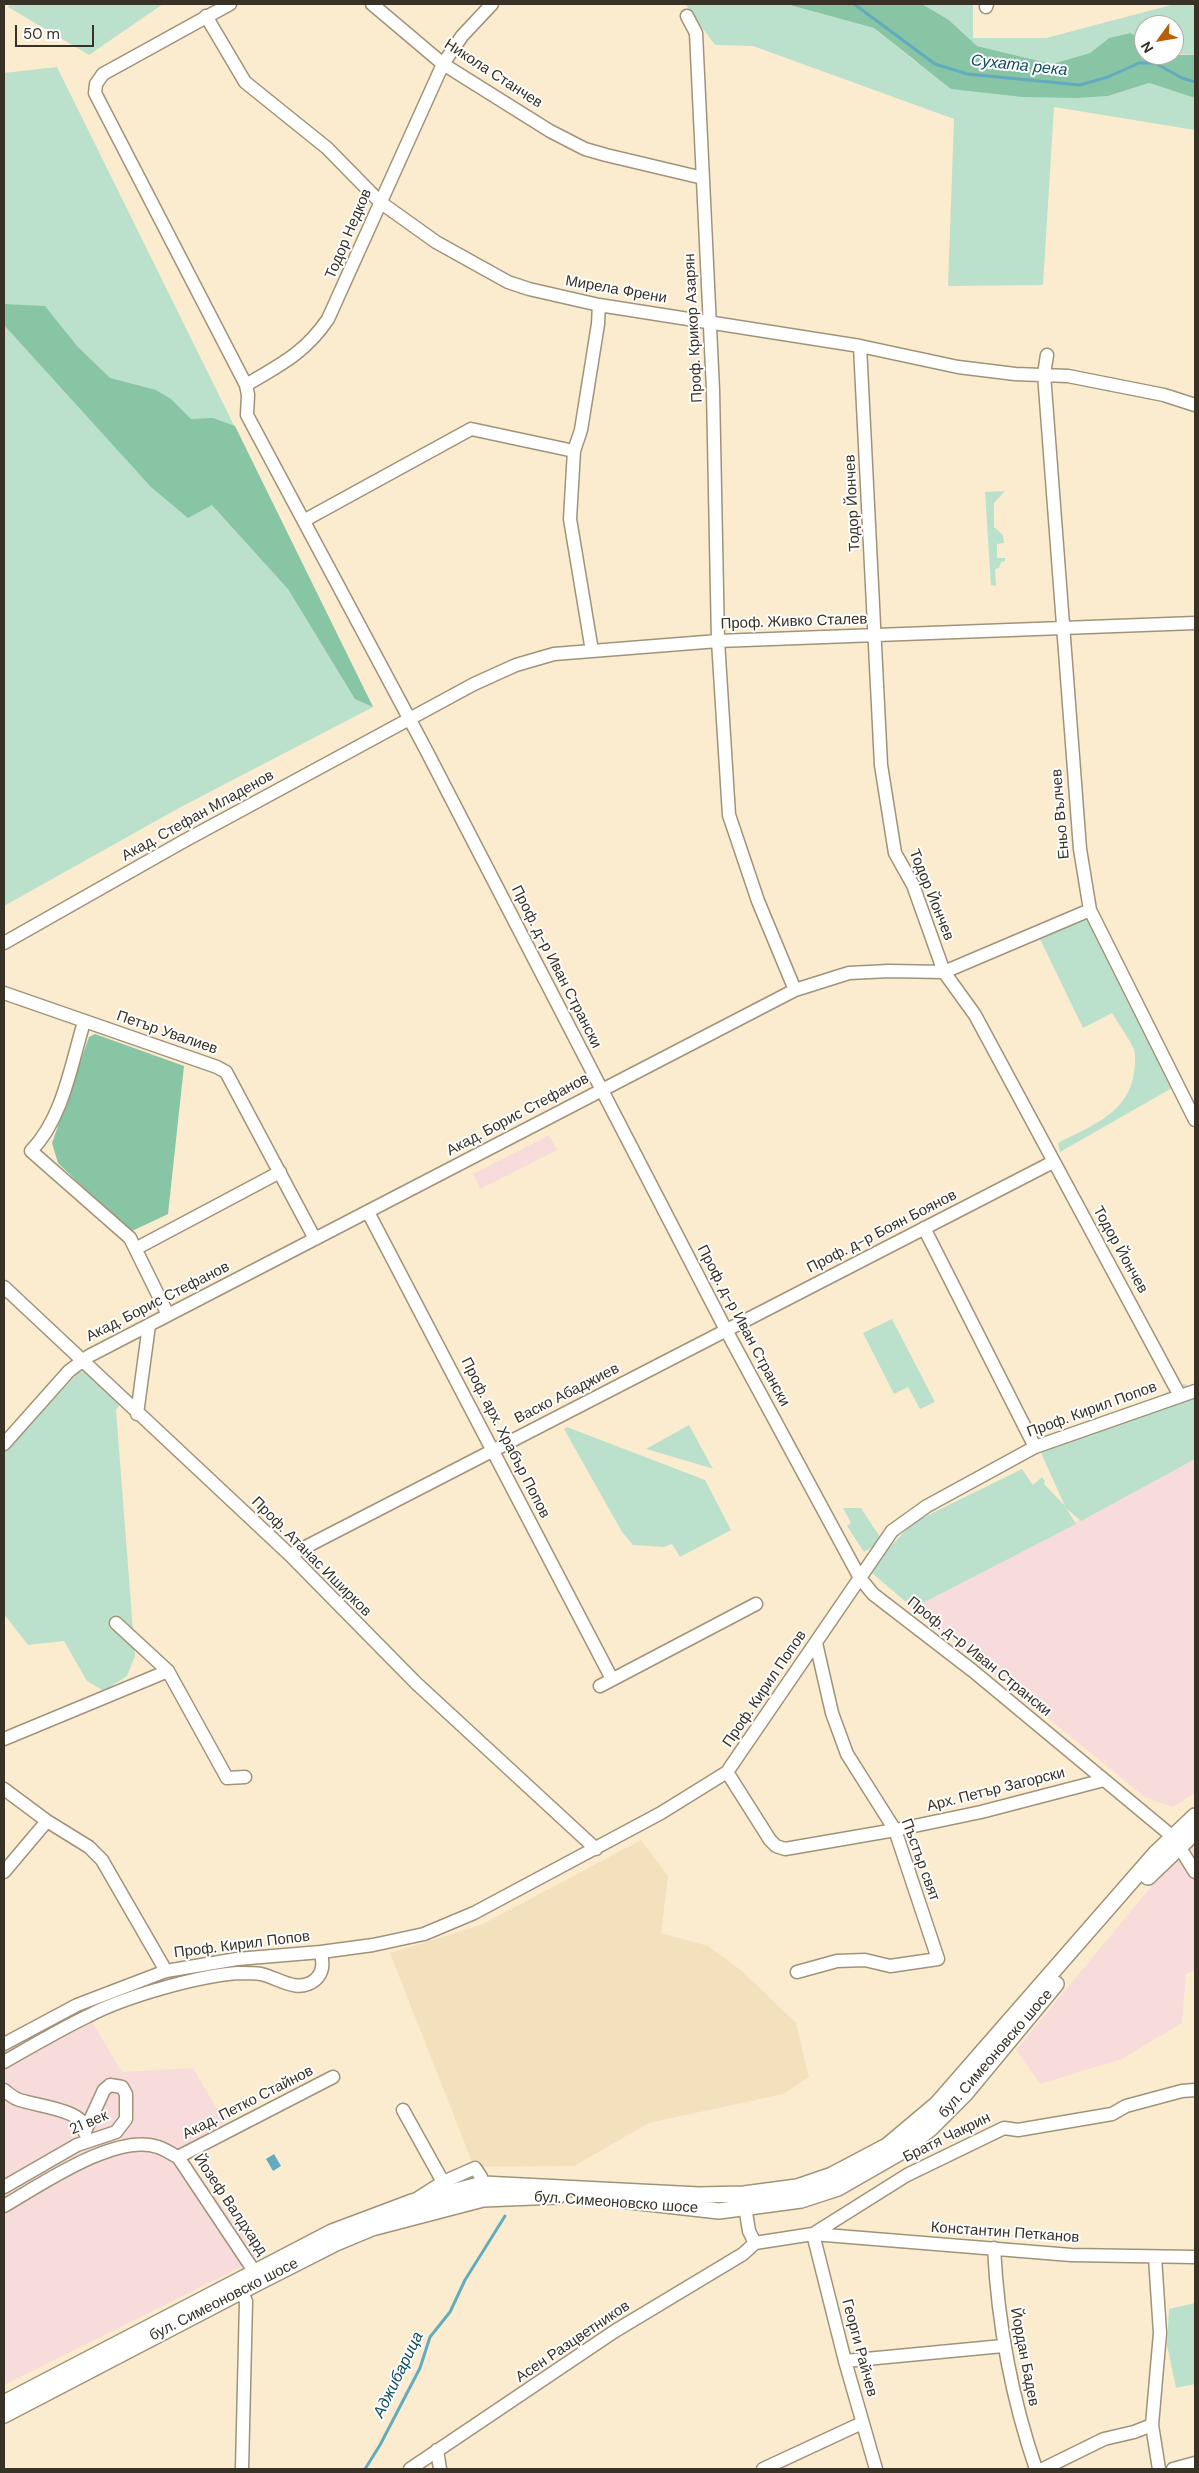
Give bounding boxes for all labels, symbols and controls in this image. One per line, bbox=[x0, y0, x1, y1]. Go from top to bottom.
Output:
scale bar bbox=[18, 15, 96, 47]
north arrow bbox=[1134, 15, 1184, 65]
text: 50 m bbox=[23, 24, 60, 44]
street label: Никола Станчев bbox=[441, 36, 545, 112]
text: N bbox=[1137, 38, 1157, 57]
water label: Сухата река bbox=[970, 51, 1068, 81]
street label: Тодор Недков bbox=[322, 186, 376, 282]
street label: Проф. Крикор Азарян bbox=[681, 253, 707, 403]
street label: Мирела Френи bbox=[564, 272, 668, 308]
street label: Тодор Йончев bbox=[841, 454, 865, 552]
street label: Проф. Живко Сталев bbox=[720, 610, 868, 634]
street label: Акад. Стефан Младенов bbox=[119, 767, 277, 865]
street label: Еньо Вълчев bbox=[1048, 768, 1074, 860]
street label: Тодор Йончев bbox=[904, 847, 958, 943]
street label: Проф. д-р Иван Странски bbox=[507, 883, 605, 1051]
street label: Петър Увалиев bbox=[114, 1007, 220, 1059]
street label: Акад. Борис Стефанов bbox=[444, 1070, 592, 1160]
street label: Проф. д-р Боян Боянов bbox=[804, 1186, 960, 1278]
street label: Тодор Йончев bbox=[1089, 1203, 1151, 1297]
street label: Проф. д-р Иван Странски bbox=[693, 1242, 793, 1410]
street label: Акад. Борис Стефанов bbox=[83, 1258, 233, 1346]
street label: Проф. арх. Храбър Попов bbox=[457, 1355, 553, 1521]
street label: Васко Абаджиев bbox=[512, 1360, 622, 1428]
street label: Проф. Кирил Попов bbox=[1025, 1378, 1159, 1442]
street label: Проф. Атанас Иширков bbox=[247, 1493, 375, 1621]
street label: Проф. д-р Иван Странски bbox=[903, 1593, 1055, 1721]
street label: Проф. Кирил Попов bbox=[719, 1627, 811, 1751]
street label: Арх. Петър Загорски bbox=[925, 1764, 1067, 1816]
street label: Пъстър свят bbox=[897, 1816, 943, 1904]
street label: Проф. Кирил Попов bbox=[173, 1928, 311, 1962]
street label: бул. Симеоновско шосе bbox=[935, 1986, 1057, 2122]
street label: Акад. Петко Стайнов bbox=[180, 2062, 316, 2144]
street label: 21 век bbox=[67, 2107, 111, 2139]
street label: Братя Чакрин bbox=[900, 2109, 994, 2167]
street label: Йозеф Валдхард bbox=[189, 2151, 271, 2259]
street label: бул. Симеоновско шосе bbox=[533, 2188, 699, 2218]
street label: Константин Петканов bbox=[930, 2219, 1080, 2247]
street label: бул. Симеоновско шосе bbox=[147, 2255, 301, 2345]
street label: Асен Разцветников bbox=[513, 2297, 633, 2387]
street label: Георги Райчев bbox=[837, 2297, 881, 2399]
street label: Йордан Бадев bbox=[1006, 2306, 1042, 2408]
water label: Аджибарица bbox=[370, 2329, 428, 2421]

